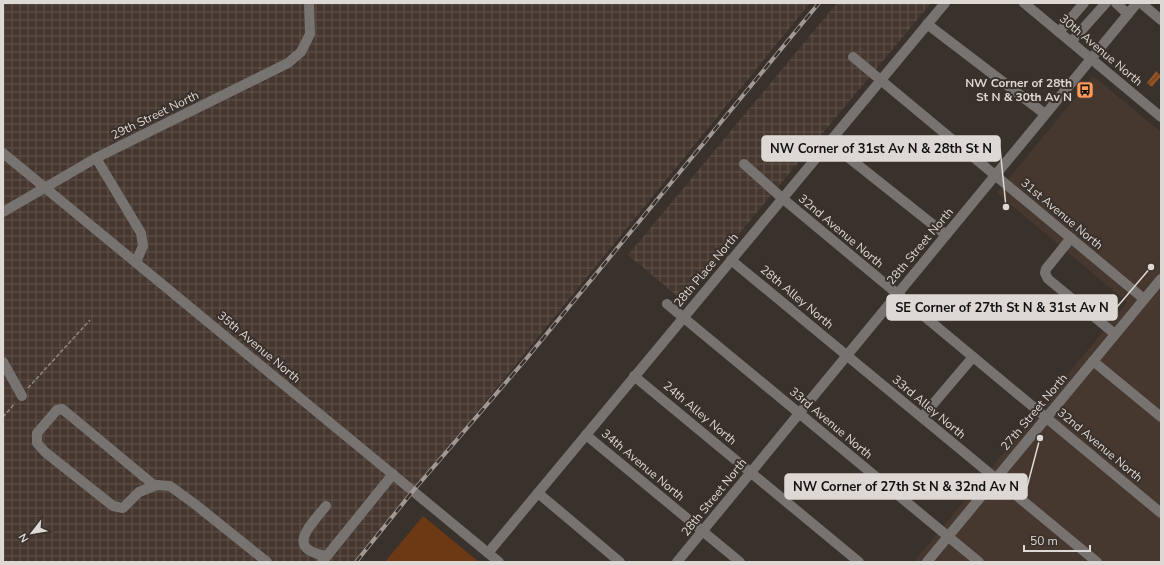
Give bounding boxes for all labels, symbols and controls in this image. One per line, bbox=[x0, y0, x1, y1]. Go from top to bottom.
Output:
street label: 30th Avenue North bbox=[1056, 11, 1146, 89]
place label: NW Corner of 28th St N & 30th Av N bbox=[965, 75, 1072, 105]
bus stop icon: NW Corner of 28th St N & 30th Av N bbox=[1075, 80, 1095, 100]
street label: 29th Street North bbox=[109, 87, 201, 143]
callout: NW Corner of 31st Av N & 28th St N bbox=[762, 136, 1000, 161]
text: NW Corner of 31st Av N & 28th St N bbox=[770, 140, 992, 158]
street label: 31st Avenue North bbox=[1018, 175, 1106, 253]
street label: 32nd Avenue North bbox=[795, 191, 887, 271]
street label: 28th Street North bbox=[883, 204, 957, 288]
street label: 28th Place North bbox=[670, 230, 742, 310]
street label: 28th Alley North bbox=[757, 262, 837, 332]
callout: SE Corner of 27th St N & 31st Av N bbox=[887, 295, 1117, 320]
text: SE Corner of 27th St N & 31st Av N bbox=[895, 299, 1109, 317]
street label: 35th Avenue North bbox=[214, 308, 304, 386]
street label: 27th Street North bbox=[997, 370, 1071, 454]
street label: 33rd Alley North bbox=[889, 372, 969, 442]
street label: 24th Alley North bbox=[660, 378, 740, 448]
street label: 33rd Avenue North bbox=[786, 384, 876, 462]
street label: 32nd Avenue North bbox=[1054, 405, 1146, 485]
street label: 34th Avenue North bbox=[598, 426, 688, 504]
street label: 28th Street North bbox=[678, 455, 750, 539]
callout: NW Corner of 27th St N & 32nd Av N bbox=[785, 474, 1027, 499]
text: NW Corner of 27th St N & 32nd Av N bbox=[793, 478, 1019, 496]
north arrow bbox=[12, 513, 52, 553]
scale bar bbox=[1024, 527, 1090, 553]
text: N bbox=[15, 531, 32, 545]
text: 50 m bbox=[1030, 533, 1058, 549]

